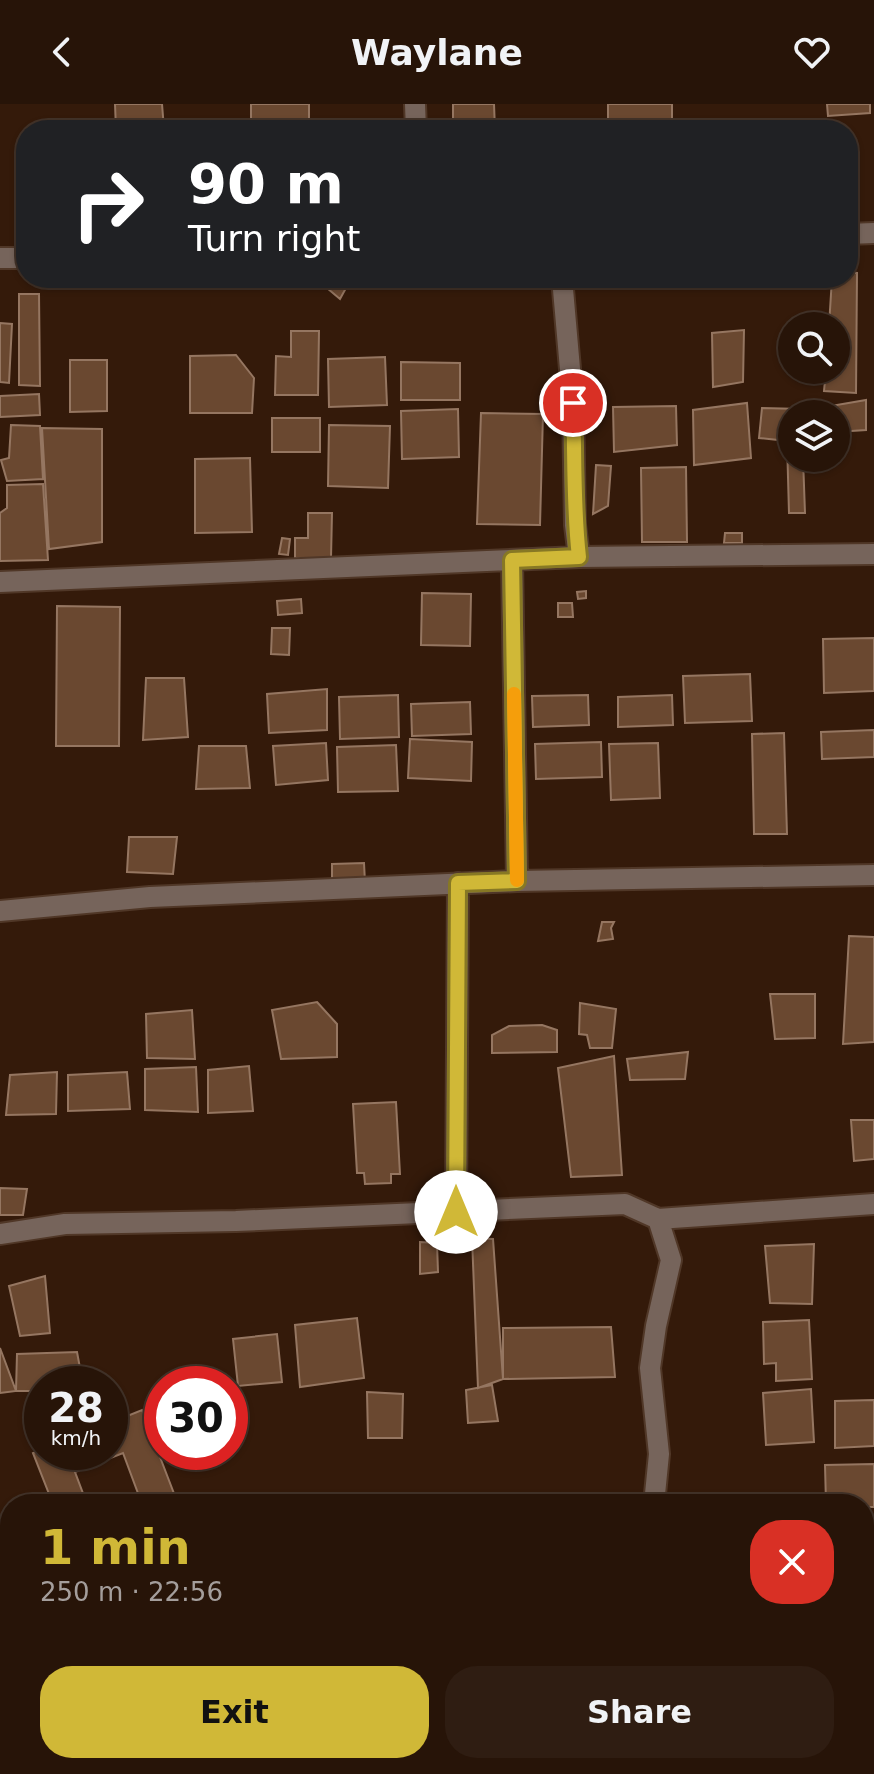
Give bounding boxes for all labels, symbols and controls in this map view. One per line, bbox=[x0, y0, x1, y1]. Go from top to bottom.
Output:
icon: back bbox=[40, 30, 84, 74]
icon: heart bbox=[790, 30, 834, 74]
text: Waylane bbox=[351, 32, 523, 73]
text: 90 m bbox=[188, 151, 344, 216]
icon: right bbox=[56, 152, 160, 256]
text: Turn right bbox=[188, 218, 360, 259]
map controls bbox=[778, 312, 850, 472]
button: search bbox=[778, 312, 850, 384]
pin bbox=[539, 369, 607, 437]
icon: arrive bbox=[551, 381, 595, 425]
button: layers bbox=[778, 400, 850, 472]
position arrow bbox=[414, 1170, 498, 1254]
speed limit sign: 30 bbox=[144, 1366, 248, 1470]
text: 28 bbox=[48, 1385, 104, 1431]
text: km/h bbox=[51, 1426, 101, 1450]
text: 1 min bbox=[40, 1519, 191, 1575]
button: close bbox=[750, 1520, 834, 1604]
text: 250 m · 22:56 bbox=[40, 1577, 223, 1607]
button: Exit bbox=[40, 1666, 429, 1758]
button: Share bbox=[445, 1666, 834, 1758]

